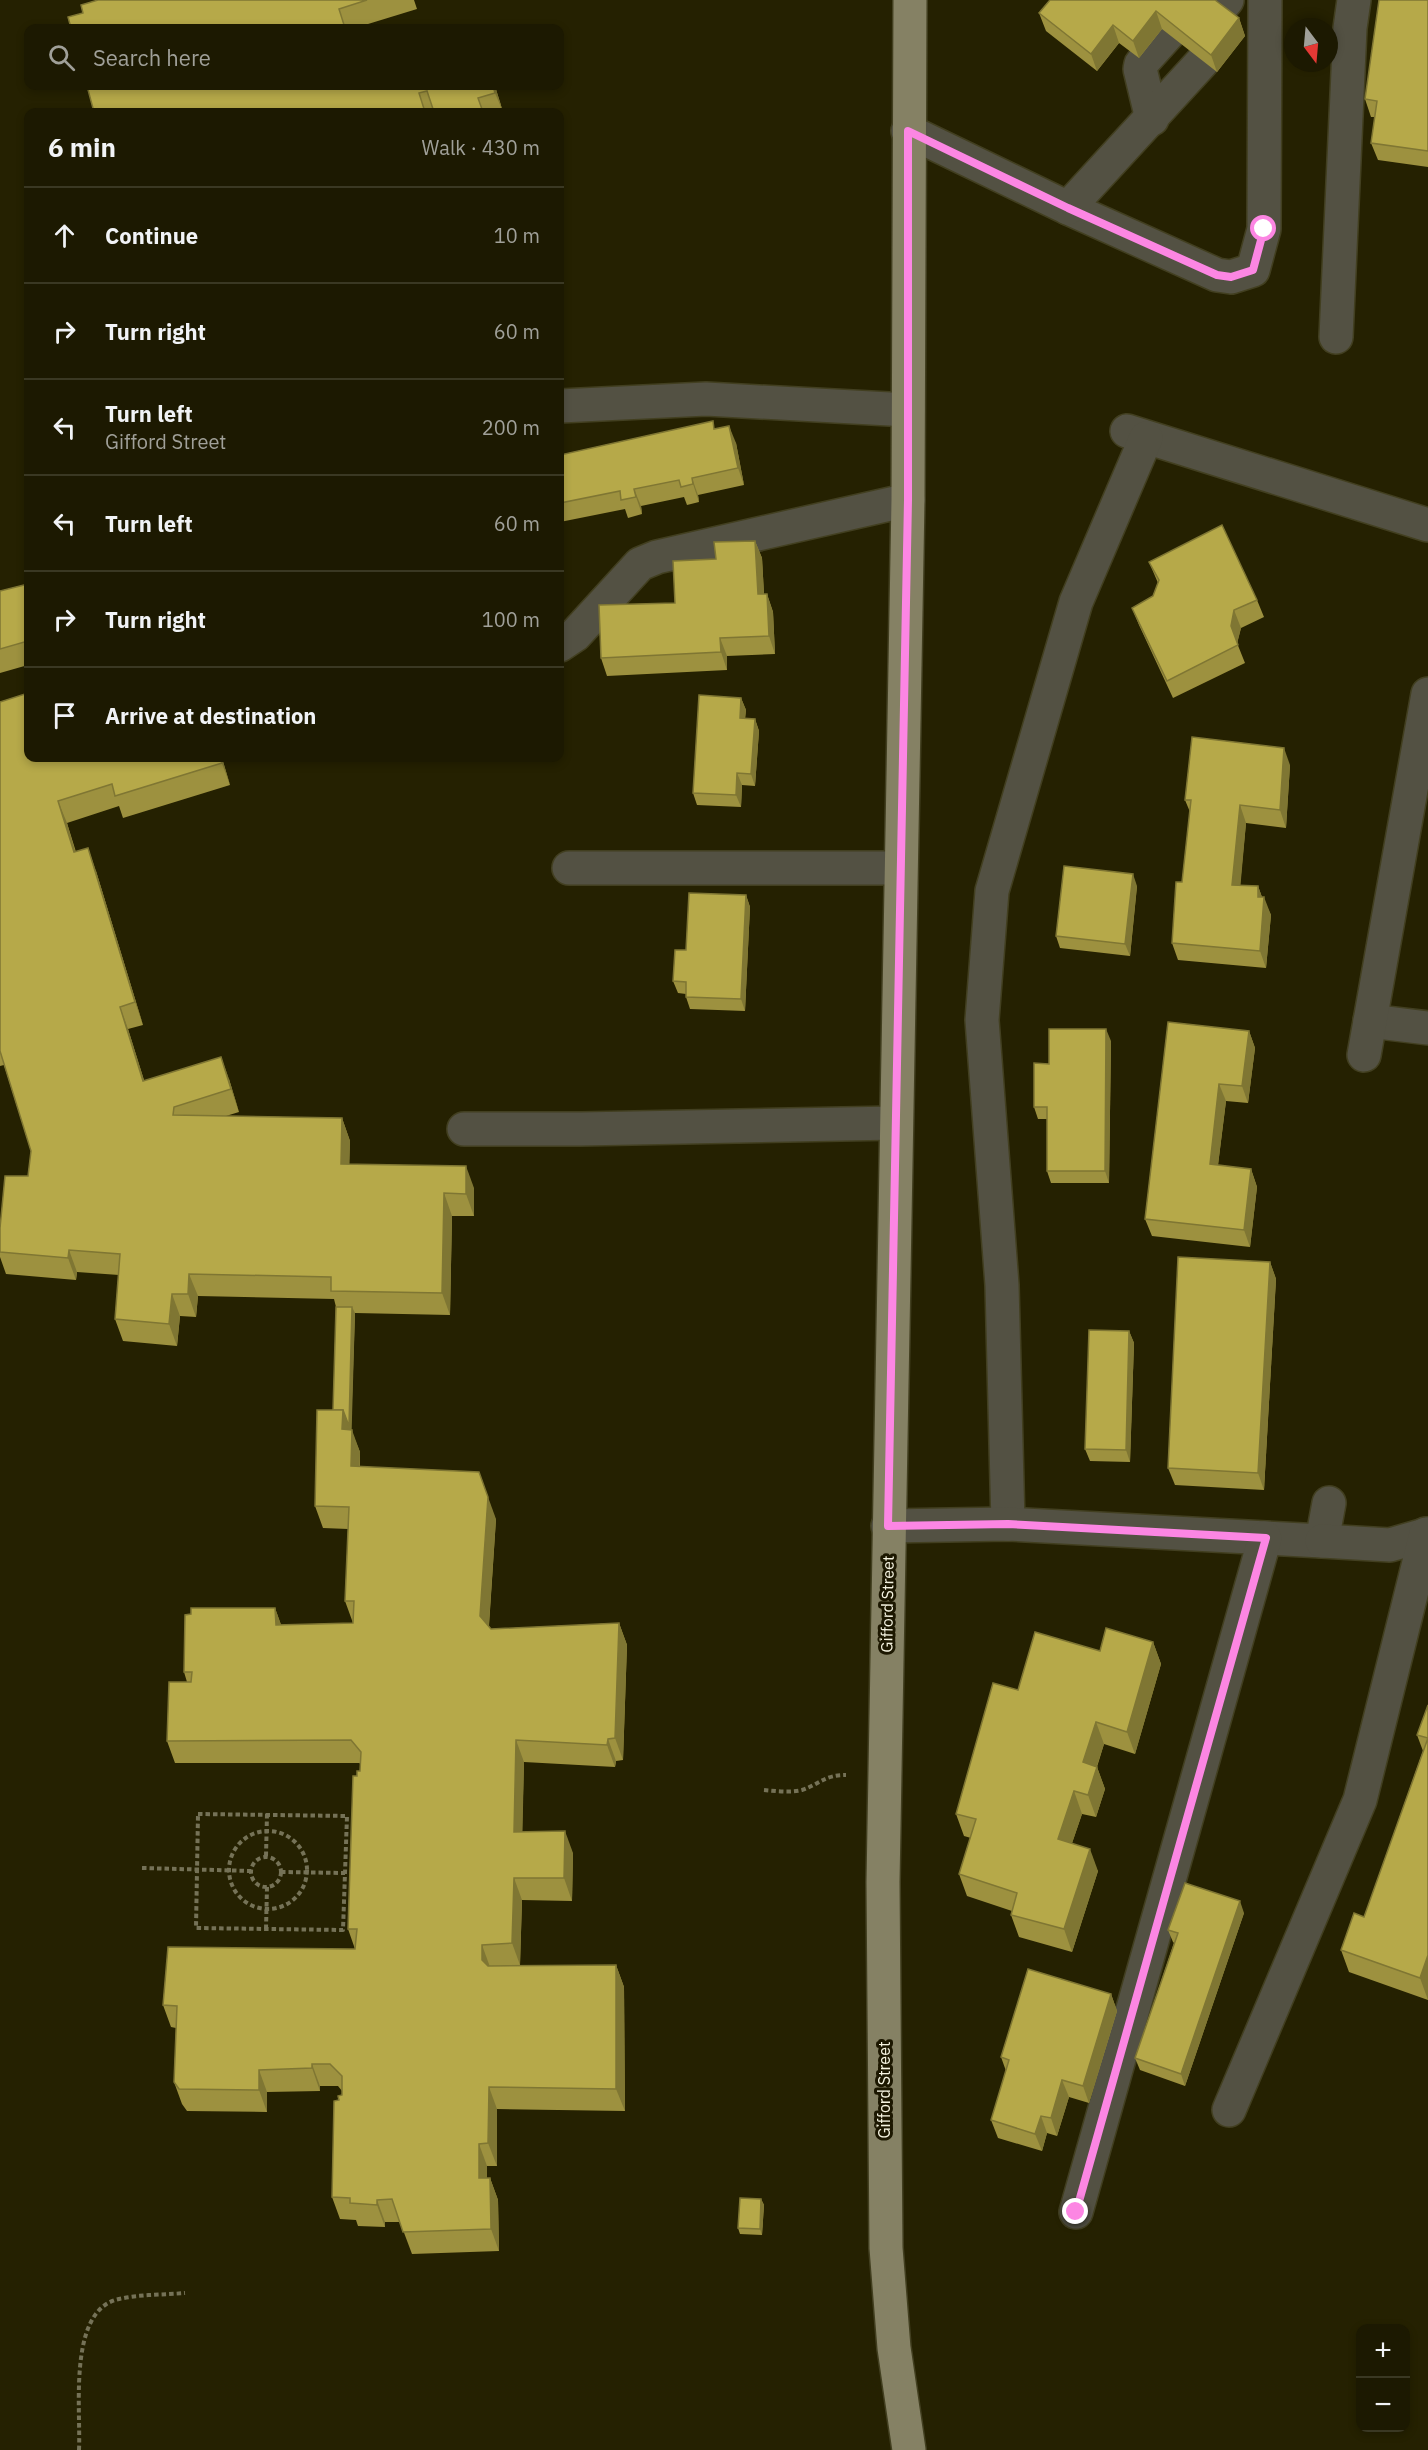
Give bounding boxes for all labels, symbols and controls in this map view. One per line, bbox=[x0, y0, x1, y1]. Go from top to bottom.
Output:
north arrow bbox=[1284, 18, 1338, 72]
search box bbox=[24, 24, 564, 90]
icon: search bbox=[45, 41, 78, 74]
text: Search here bbox=[93, 43, 211, 72]
text: 6 min bbox=[48, 130, 116, 164]
text: Walk · 430 m bbox=[422, 134, 540, 161]
route start bbox=[1250, 215, 1276, 241]
icon: ahead bbox=[48, 219, 81, 252]
text: Continue bbox=[105, 221, 198, 250]
text: 10 m bbox=[494, 222, 540, 249]
icon: right bbox=[48, 315, 81, 348]
text: Turn right bbox=[105, 317, 206, 346]
text: 60 m bbox=[494, 318, 540, 345]
text: Turn left bbox=[105, 399, 193, 428]
icon: left bbox=[48, 411, 81, 444]
text: 200 m bbox=[482, 414, 540, 441]
text: Gifford Street bbox=[105, 428, 226, 455]
icon: left bbox=[48, 507, 81, 540]
text: Turn left bbox=[105, 509, 193, 538]
text: 60 m bbox=[494, 510, 540, 537]
icon: right bbox=[48, 603, 81, 636]
text: Turn right bbox=[105, 605, 206, 634]
text: 100 m bbox=[482, 606, 540, 633]
icon: arrive bbox=[48, 699, 81, 732]
text: Arrive at destination bbox=[105, 701, 316, 730]
street label: Gifford Street bbox=[876, 1555, 898, 1653]
street label: Gifford Street bbox=[874, 2041, 894, 2139]
route end bbox=[1062, 2198, 1088, 2224]
map controls bbox=[1356, 2324, 1410, 2432]
button: + bbox=[1356, 2324, 1410, 2378]
button: − bbox=[1356, 2378, 1410, 2432]

